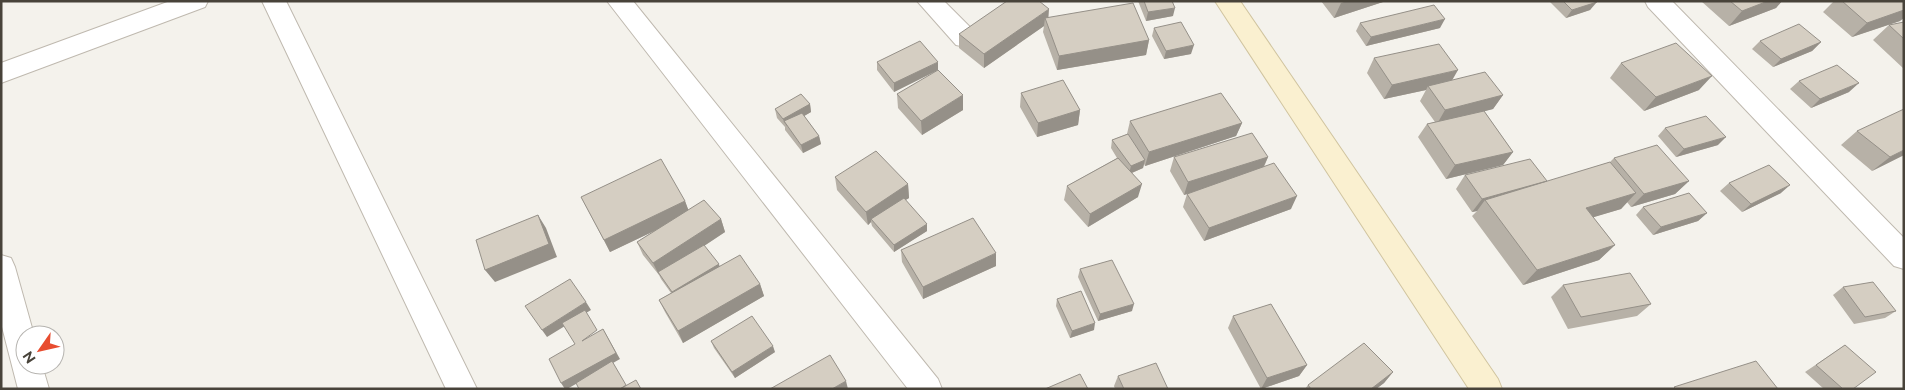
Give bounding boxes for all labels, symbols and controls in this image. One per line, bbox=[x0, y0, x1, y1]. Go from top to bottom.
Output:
north arrow bbox=[15, 325, 65, 375]
text: N bbox=[20, 348, 39, 366]

